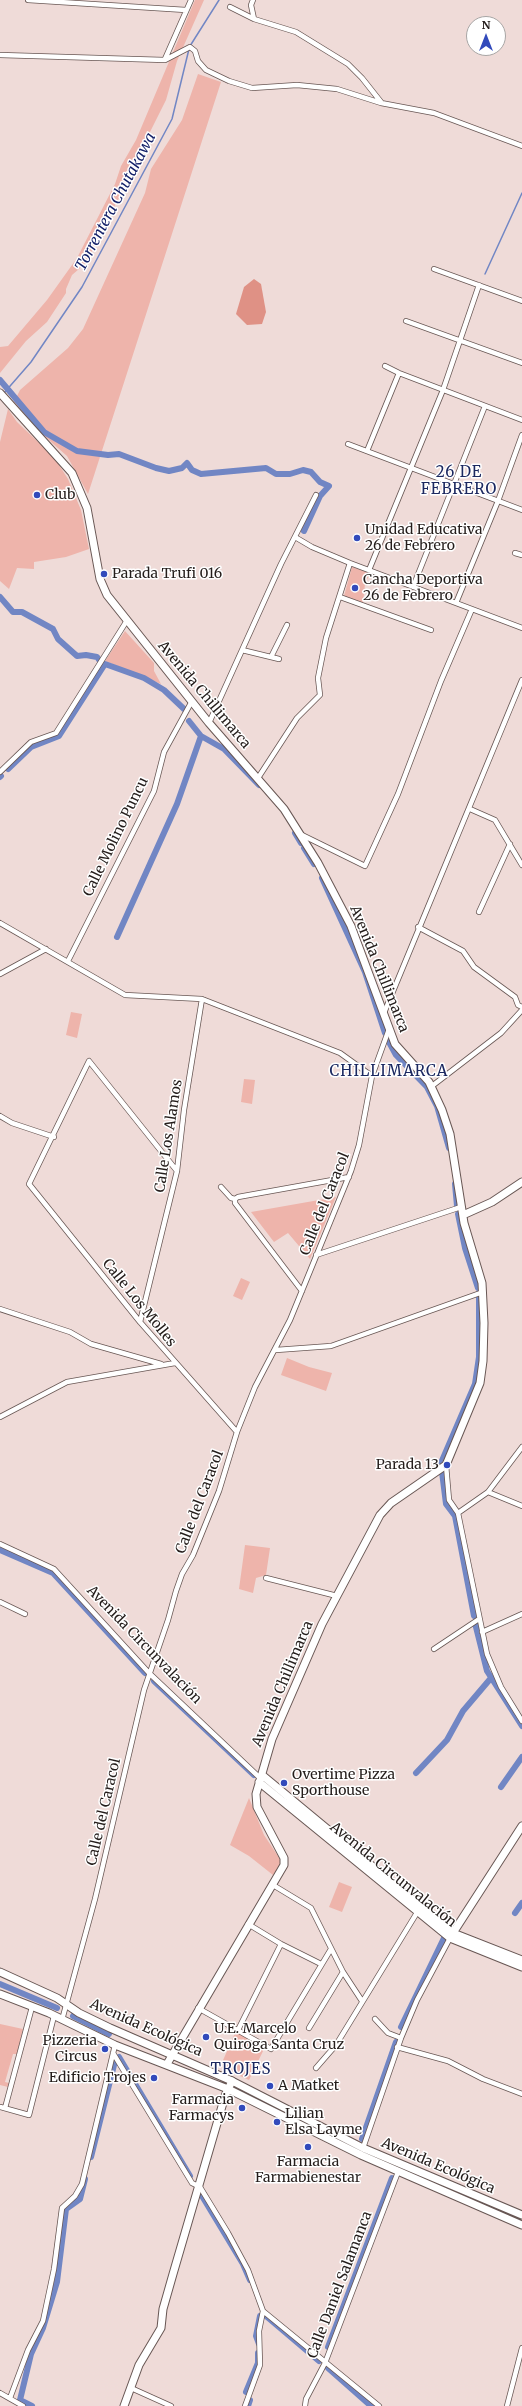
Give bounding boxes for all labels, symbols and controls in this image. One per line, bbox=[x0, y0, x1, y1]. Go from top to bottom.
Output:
north arrow bbox=[466, 16, 506, 56]
text: N bbox=[482, 18, 490, 32]
water label: Torrentera Chutakawa bbox=[72, 130, 160, 274]
district label: 26 DE FEBRERO bbox=[421, 464, 497, 499]
place label: Club bbox=[45, 487, 75, 503]
marker: Club bbox=[32, 490, 42, 500]
place label: Unidad Educativa 26 de Febrero bbox=[365, 522, 483, 554]
marker: Unidad Educativa 26 de Febrero bbox=[352, 533, 362, 543]
place label: Parada Trufi 016 bbox=[112, 566, 222, 582]
marker: Parada Trufi 016 bbox=[99, 569, 109, 579]
place label: Cancha Deportiva 26 de Febrero bbox=[363, 572, 483, 604]
marker: Cancha Deportiva 26 de Febrero bbox=[350, 583, 360, 593]
street label: Avenida Chillimarca bbox=[154, 638, 254, 752]
street label: Calle Molino Puncu bbox=[80, 775, 152, 899]
street label: Avenida Chillimarca bbox=[346, 903, 412, 1035]
district label: CHILLIMARCA bbox=[330, 1063, 448, 1081]
street label: Calle Los Alamos bbox=[152, 1078, 186, 1194]
street label: Calle del Caracol bbox=[297, 1150, 353, 1258]
street label: Calle Los Molles bbox=[98, 1256, 180, 1350]
street label: Calle del Caracol bbox=[173, 1448, 227, 1556]
place label: Parada 13 bbox=[376, 1457, 439, 1473]
marker: Parada 13 bbox=[442, 1460, 452, 1470]
street label: Avenida Circunvalación bbox=[83, 1582, 205, 1708]
street label: Avenida Chillimarca bbox=[249, 1618, 317, 1750]
street label: Calle del Caracol bbox=[84, 1757, 124, 1867]
place label: Overtime Pizza Sporthouse bbox=[292, 1767, 395, 1800]
marker: Overtime Pizza Sporthouse bbox=[279, 1778, 289, 1788]
street label: Avenida Circunvalación bbox=[326, 1819, 460, 1931]
street label: Avenida Ecológica bbox=[87, 1996, 205, 2060]
place label: U.E. Marcelo Quiroga Santa Cruz bbox=[214, 2021, 344, 2054]
marker: U.E. Marcelo Quiroga Santa Cruz bbox=[201, 2032, 211, 2042]
place label: Pizzeria Circus bbox=[43, 2033, 97, 2066]
marker: Pizzeria Circus bbox=[100, 2044, 110, 2054]
district label: TROJES bbox=[211, 2061, 271, 2079]
place label: Edificio Trojes bbox=[49, 2070, 146, 2086]
marker: Edificio Trojes bbox=[149, 2073, 159, 2083]
place label: A Matket bbox=[278, 2078, 339, 2094]
marker: A Matket bbox=[265, 2081, 275, 2091]
place label: Farmacia Farmacys bbox=[169, 2092, 234, 2124]
marker: Farmacia Farmacys bbox=[237, 2103, 247, 2113]
place label: Lilian Elsa Layme bbox=[285, 2106, 362, 2138]
marker: Lilian Elsa Layme bbox=[272, 2117, 282, 2127]
street label: Avenida Ecológica bbox=[379, 2135, 497, 2197]
marker: Farmacia Farmabienestar bbox=[303, 2142, 313, 2152]
place label: Farmacia Farmabienestar bbox=[255, 2154, 361, 2186]
street label: Calle Daniel Salamanca bbox=[304, 2209, 376, 2361]

